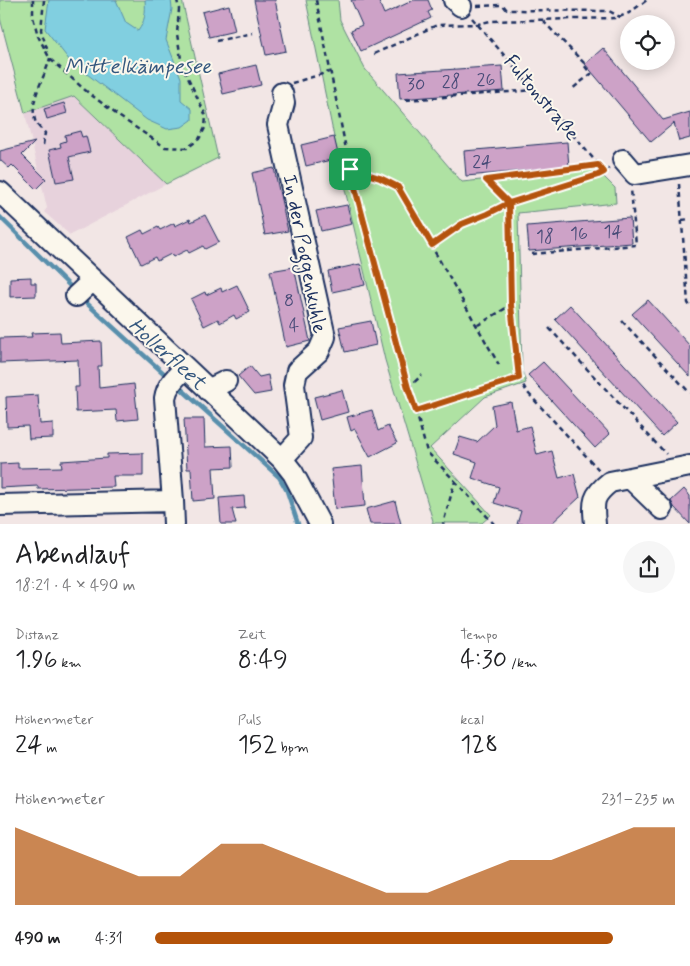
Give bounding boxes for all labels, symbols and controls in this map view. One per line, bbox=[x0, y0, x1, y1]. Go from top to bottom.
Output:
map controls bbox=[620, 15, 675, 70]
button: locate bbox=[620, 15, 675, 70]
street label: Fultonstraße bbox=[497, 49, 585, 147]
water label: Mittelkämpesee bbox=[65, 53, 213, 81]
house number: 26 bbox=[477, 68, 495, 92]
house number: 28 bbox=[442, 70, 460, 94]
house number: 30 bbox=[407, 73, 425, 97]
pin bbox=[329, 148, 371, 190]
house number: 24 bbox=[472, 150, 492, 174]
icon: arrive bbox=[336, 155, 364, 183]
street label: In der Poggenkuhle bbox=[273, 172, 333, 336]
house number: 14 bbox=[604, 220, 623, 244]
house number: 16 bbox=[570, 222, 588, 246]
house number: 18 bbox=[536, 225, 554, 249]
house number: 8 bbox=[284, 289, 294, 313]
water label: Hollerfleet bbox=[122, 312, 213, 398]
house number: 4 bbox=[289, 314, 299, 338]
text: Abendlauf bbox=[15, 537, 130, 574]
button: share bbox=[623, 541, 675, 593]
text: 18:21 · 4 × 490 m bbox=[15, 575, 135, 596]
text: Distanz bbox=[15, 626, 59, 644]
text: Zeit bbox=[238, 626, 266, 644]
text: Tempo bbox=[460, 626, 497, 644]
text: 1.96 bbox=[15, 644, 57, 677]
text: 8:49 bbox=[238, 644, 288, 677]
text: 4:30 bbox=[460, 644, 507, 677]
text: km bbox=[57, 654, 82, 672]
text: /km bbox=[507, 654, 537, 672]
text: Höhenmeter bbox=[15, 711, 93, 729]
text: Puls bbox=[238, 711, 261, 729]
text: kcal bbox=[460, 711, 484, 729]
text: 24 bbox=[15, 729, 42, 762]
text: 152 bbox=[238, 729, 277, 762]
text: 128 bbox=[460, 729, 498, 762]
text: m bbox=[42, 739, 57, 757]
text: bpm bbox=[277, 739, 309, 757]
text: Höhenmeter bbox=[15, 789, 105, 810]
text: 231–235 m bbox=[601, 789, 675, 810]
text: 490 m bbox=[15, 928, 61, 949]
text: 4:31 bbox=[95, 928, 123, 949]

